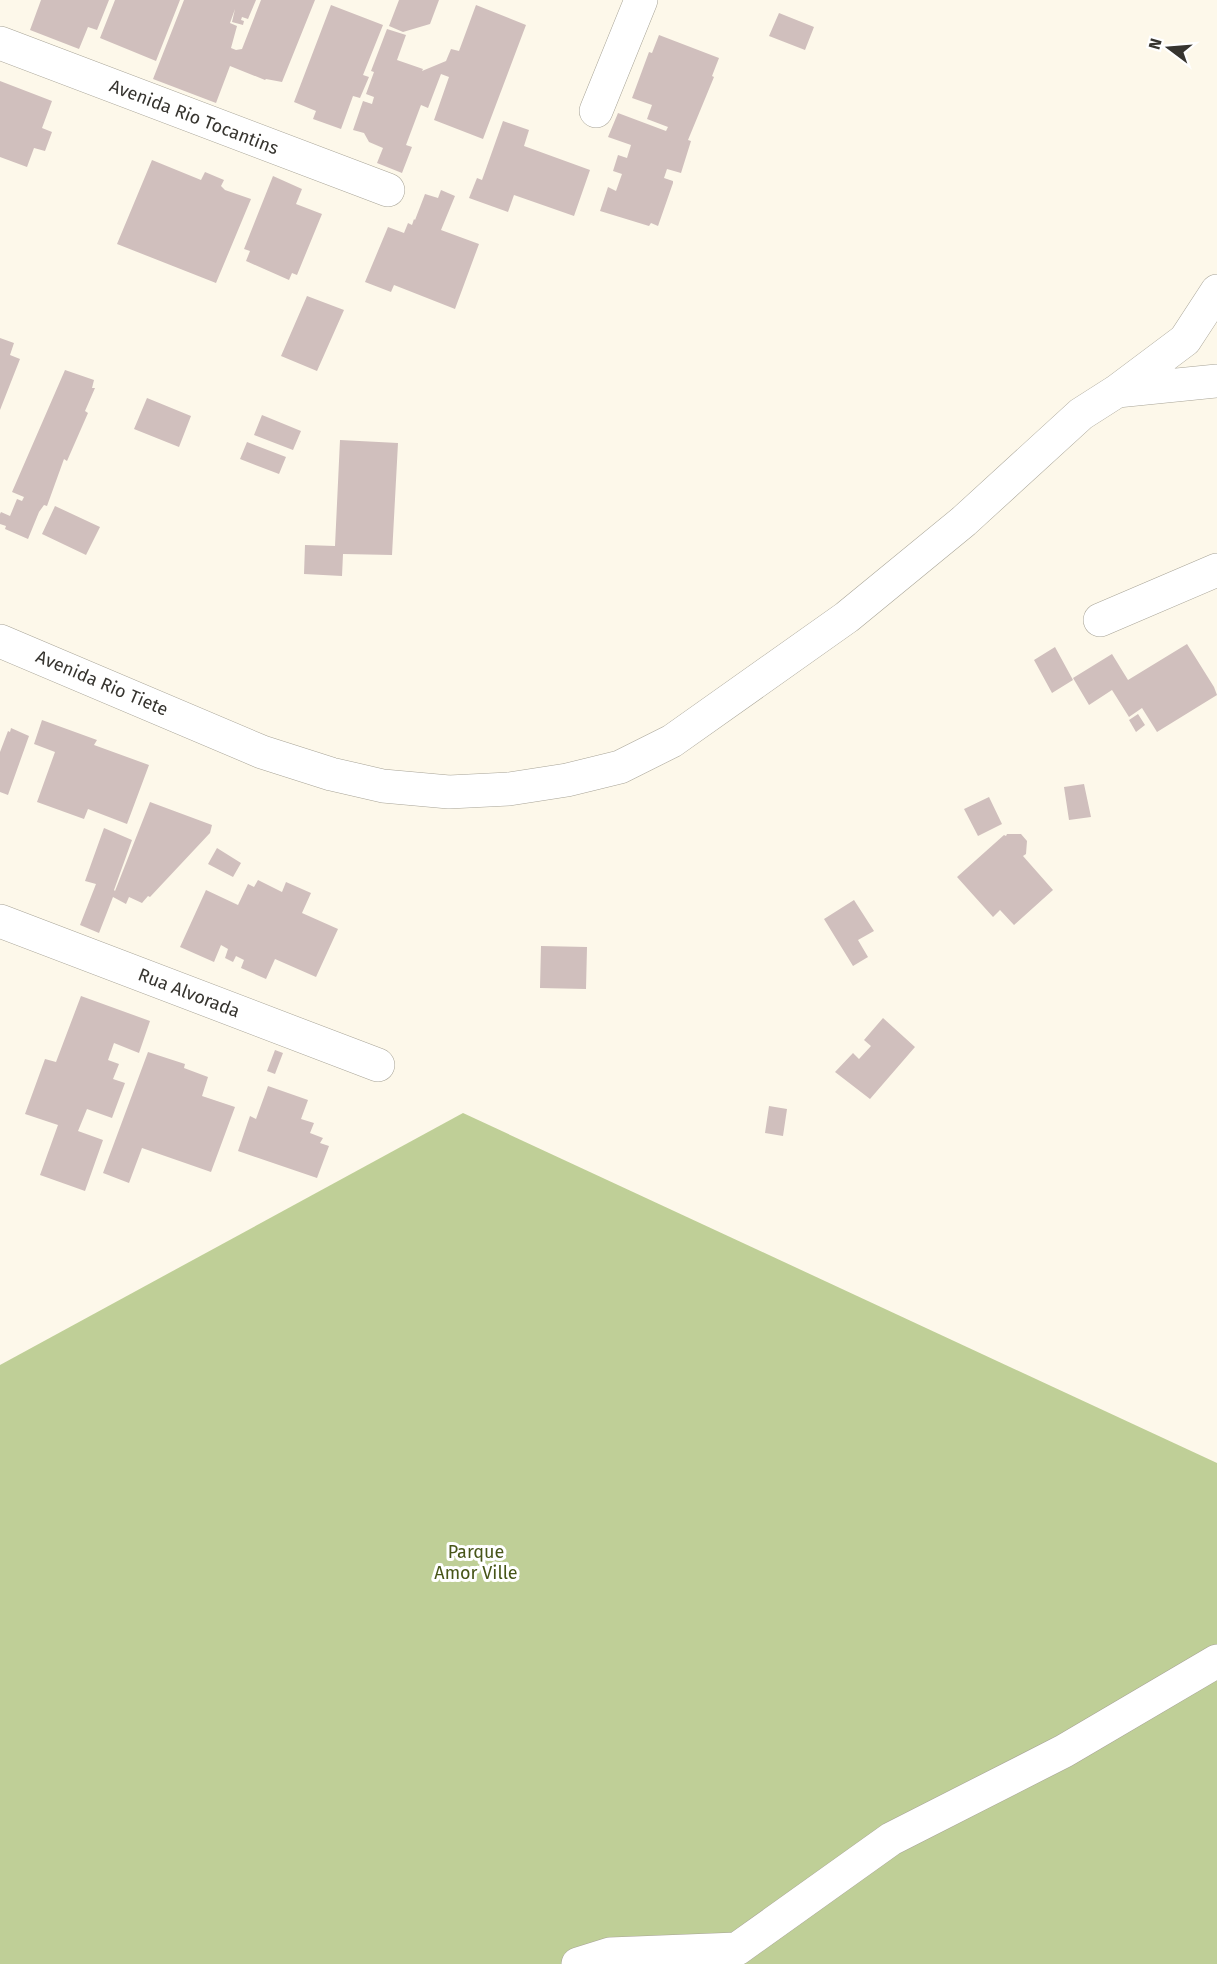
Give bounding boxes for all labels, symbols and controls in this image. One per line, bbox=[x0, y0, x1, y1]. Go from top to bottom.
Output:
north arrow bbox=[1139, 18, 1199, 78]
text: N bbox=[1144, 36, 1166, 52]
street label: Avenida Rio Tocantins bbox=[106, 75, 282, 159]
street label: Avenida Rio Tiete bbox=[33, 645, 171, 721]
street label: Rua Alvorada bbox=[135, 964, 243, 1022]
park label: Parque Amor Ville bbox=[434, 1541, 518, 1584]

